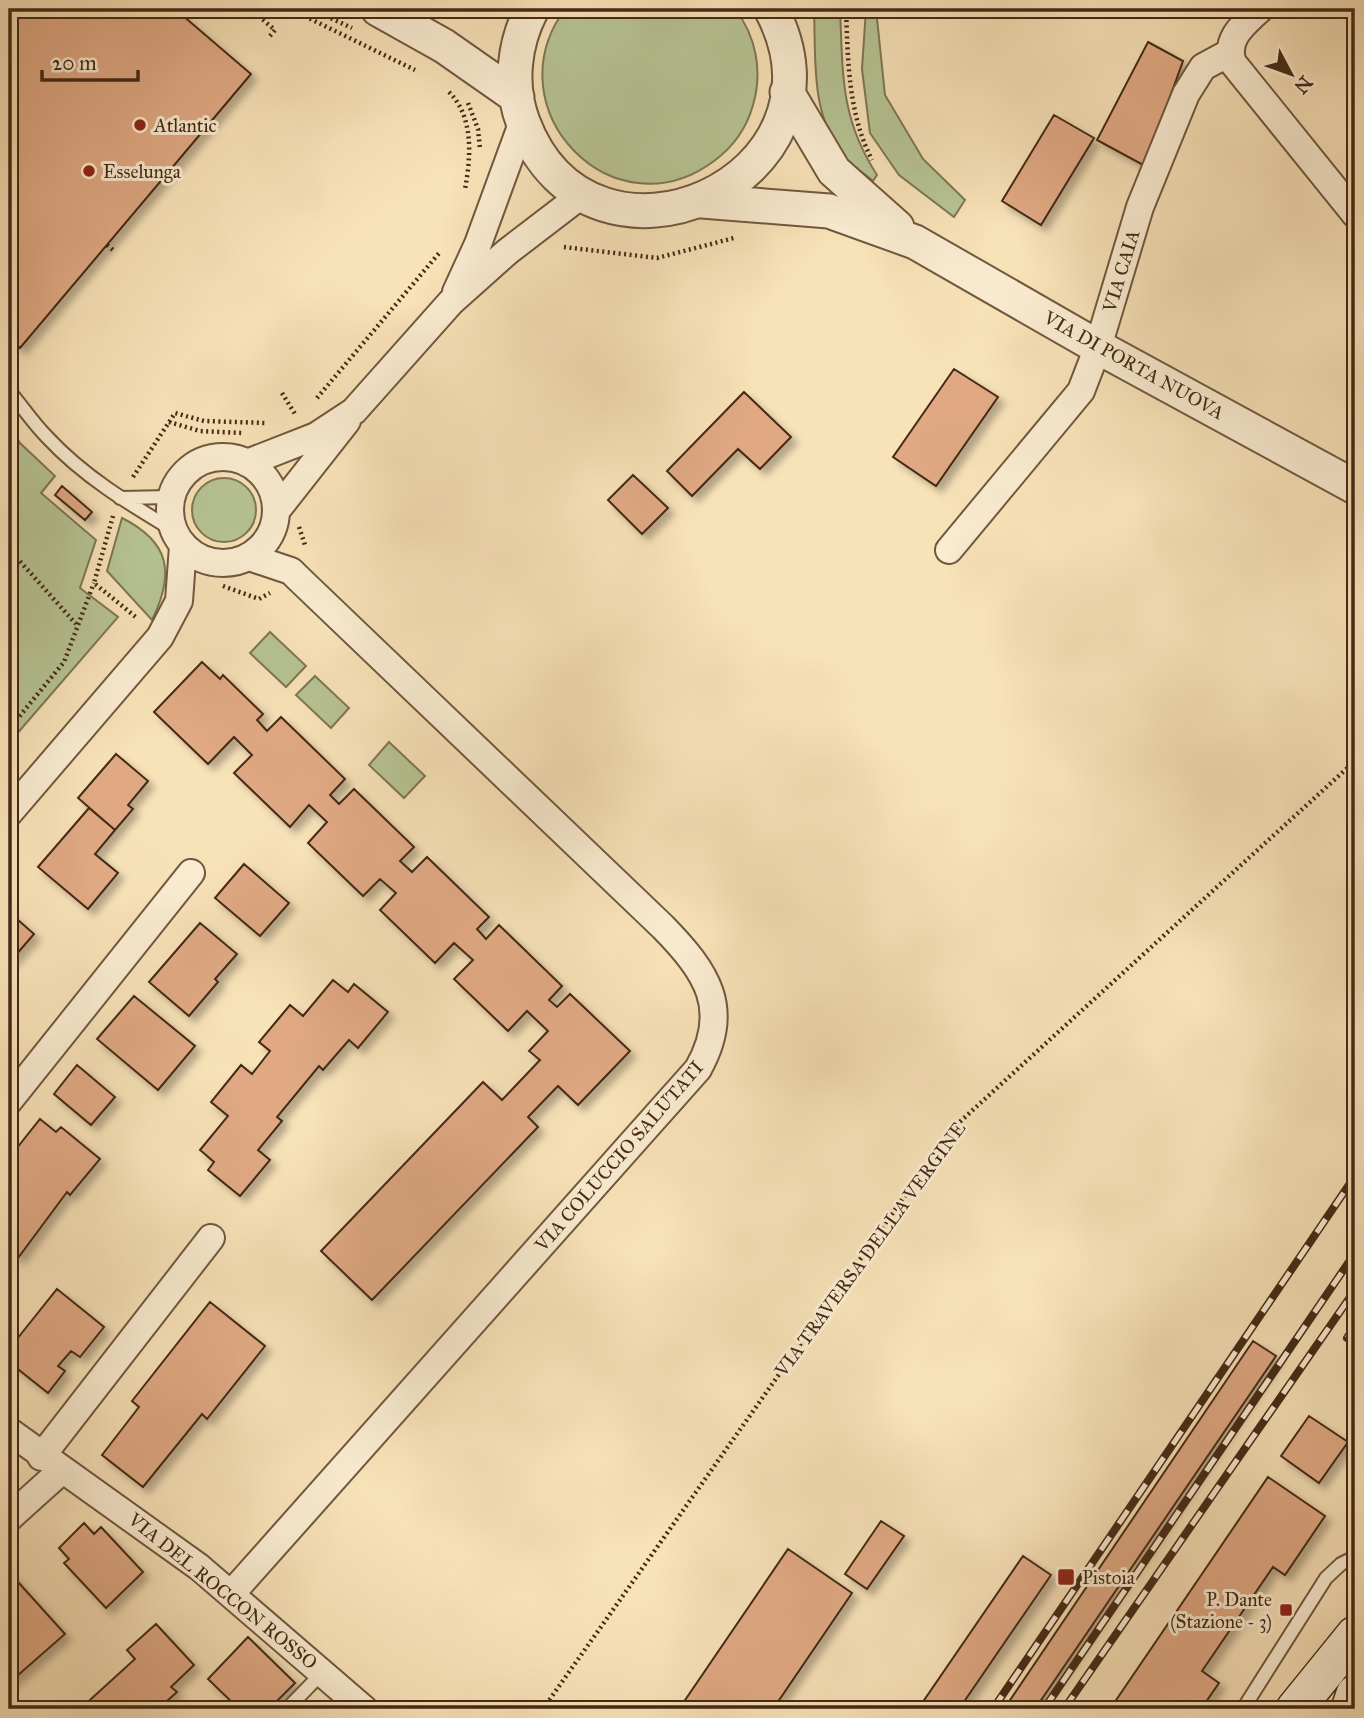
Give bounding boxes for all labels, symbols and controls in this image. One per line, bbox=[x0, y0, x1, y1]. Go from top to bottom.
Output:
scale bar bbox=[42, 38, 138, 82]
north arrow bbox=[1256, 38, 1326, 108]
text: 20 m bbox=[52, 50, 97, 76]
text: N bbox=[1289, 71, 1317, 98]
place label: Atlantic bbox=[153, 114, 217, 137]
marker: Atlantic bbox=[132, 117, 148, 133]
place label: Esselunga bbox=[103, 160, 182, 184]
marker: Esselunga bbox=[81, 163, 97, 179]
street label: VIA CAIA bbox=[1097, 227, 1144, 316]
street label: VIA DI PORTA NUOVA bbox=[1039, 305, 1228, 424]
street label: VIA COLUCCIO SALUTATI bbox=[529, 1056, 708, 1257]
street label: VIA TRAVERSA DELLA VERGINE bbox=[769, 1117, 970, 1382]
street label: VIA DEL ROCCON ROSSO bbox=[123, 1507, 322, 1674]
place label: Pistoia bbox=[1082, 1566, 1136, 1589]
marker: Pistoia bbox=[1056, 1567, 1076, 1587]
place label: P. Dante (Stazione - 3) bbox=[1170, 1588, 1272, 1634]
marker: P. Dante (Stazione - 3) bbox=[1278, 1602, 1294, 1618]

